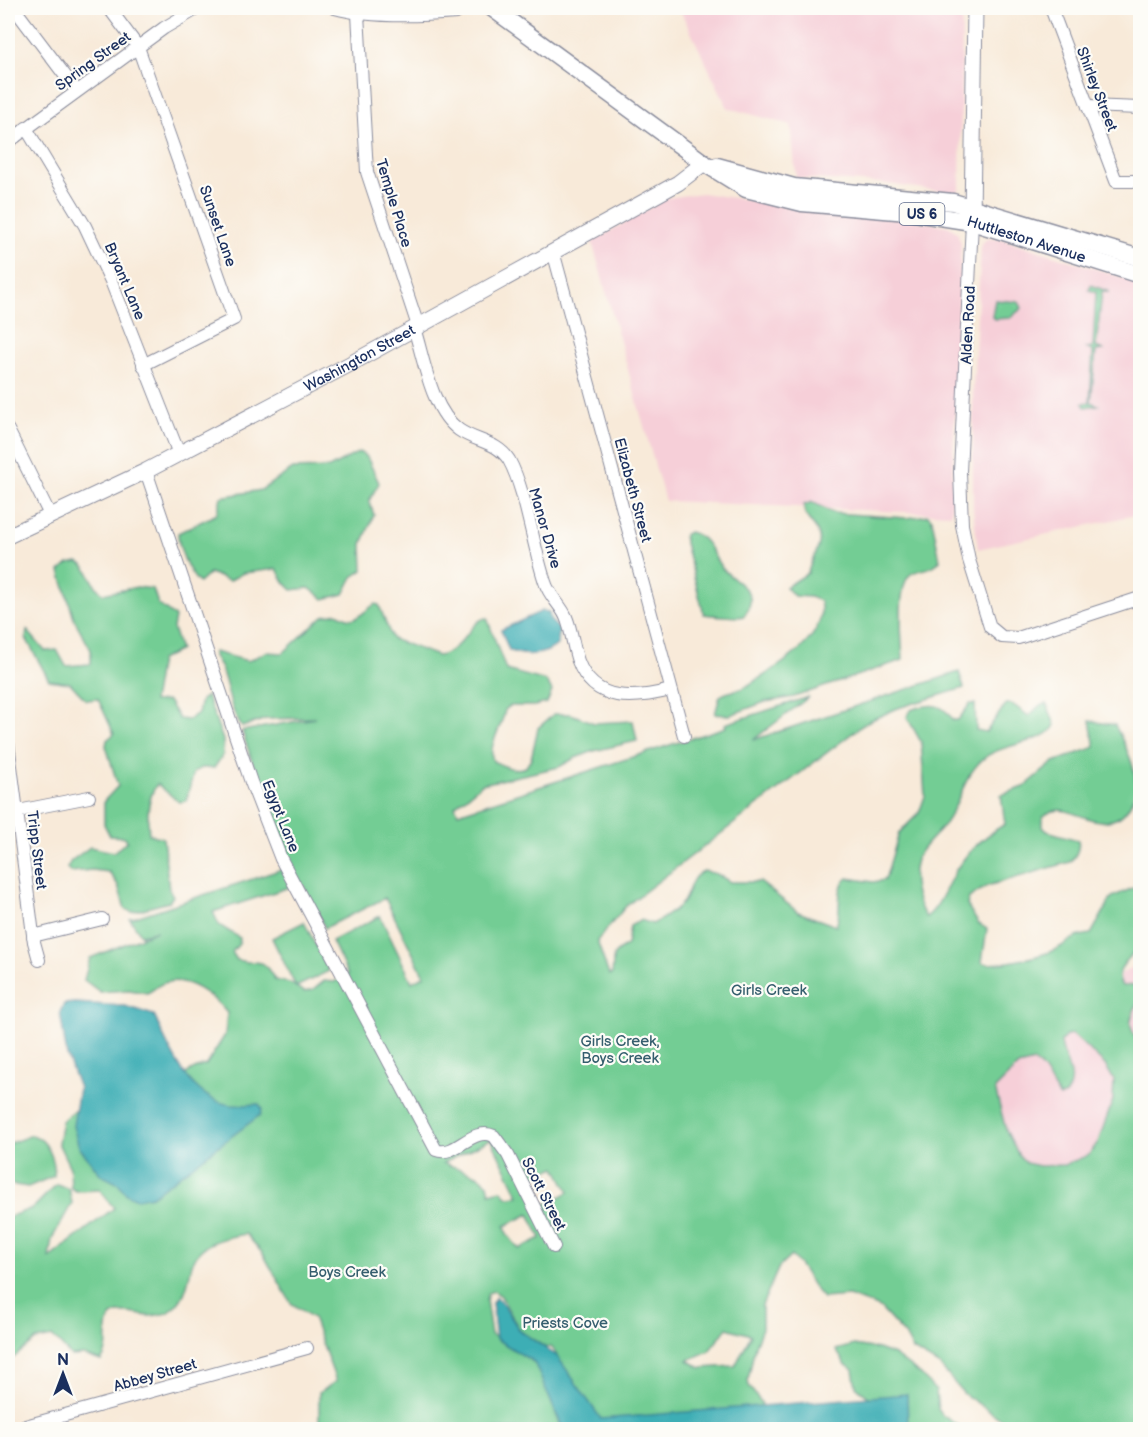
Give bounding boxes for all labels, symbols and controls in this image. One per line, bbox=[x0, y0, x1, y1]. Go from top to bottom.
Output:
street label: Spring Street bbox=[52, 27, 135, 95]
street label: Shirley Street bbox=[1072, 44, 1121, 135]
street label: Temple Place bbox=[371, 157, 416, 250]
street label: Sunset Lane bbox=[195, 183, 240, 269]
road number: US 6 bbox=[900, 203, 944, 225]
street label: Huttleston Avenue bbox=[964, 212, 1088, 267]
street label: Bryant Lane bbox=[100, 240, 149, 323]
street label: Alden Road bbox=[957, 285, 980, 365]
street label: Washington Street bbox=[301, 321, 419, 396]
street label: Elizabeth Street bbox=[609, 436, 656, 545]
street label: Manor Drive bbox=[524, 486, 565, 571]
street label: Egypt Lane bbox=[257, 777, 304, 855]
street label: Tripp Street bbox=[22, 809, 51, 891]
park label: Girls Creek bbox=[731, 981, 808, 1000]
park label: Girls Creek, Boys Creek bbox=[581, 1032, 660, 1068]
street label: Scott Street bbox=[517, 1154, 570, 1234]
park label: Boys Creek bbox=[308, 1263, 386, 1282]
park label: Priests Cove bbox=[522, 1314, 608, 1333]
north arrow bbox=[33, 1344, 93, 1404]
text: N bbox=[57, 1351, 69, 1370]
street label: Abbey Street bbox=[111, 1354, 199, 1396]

